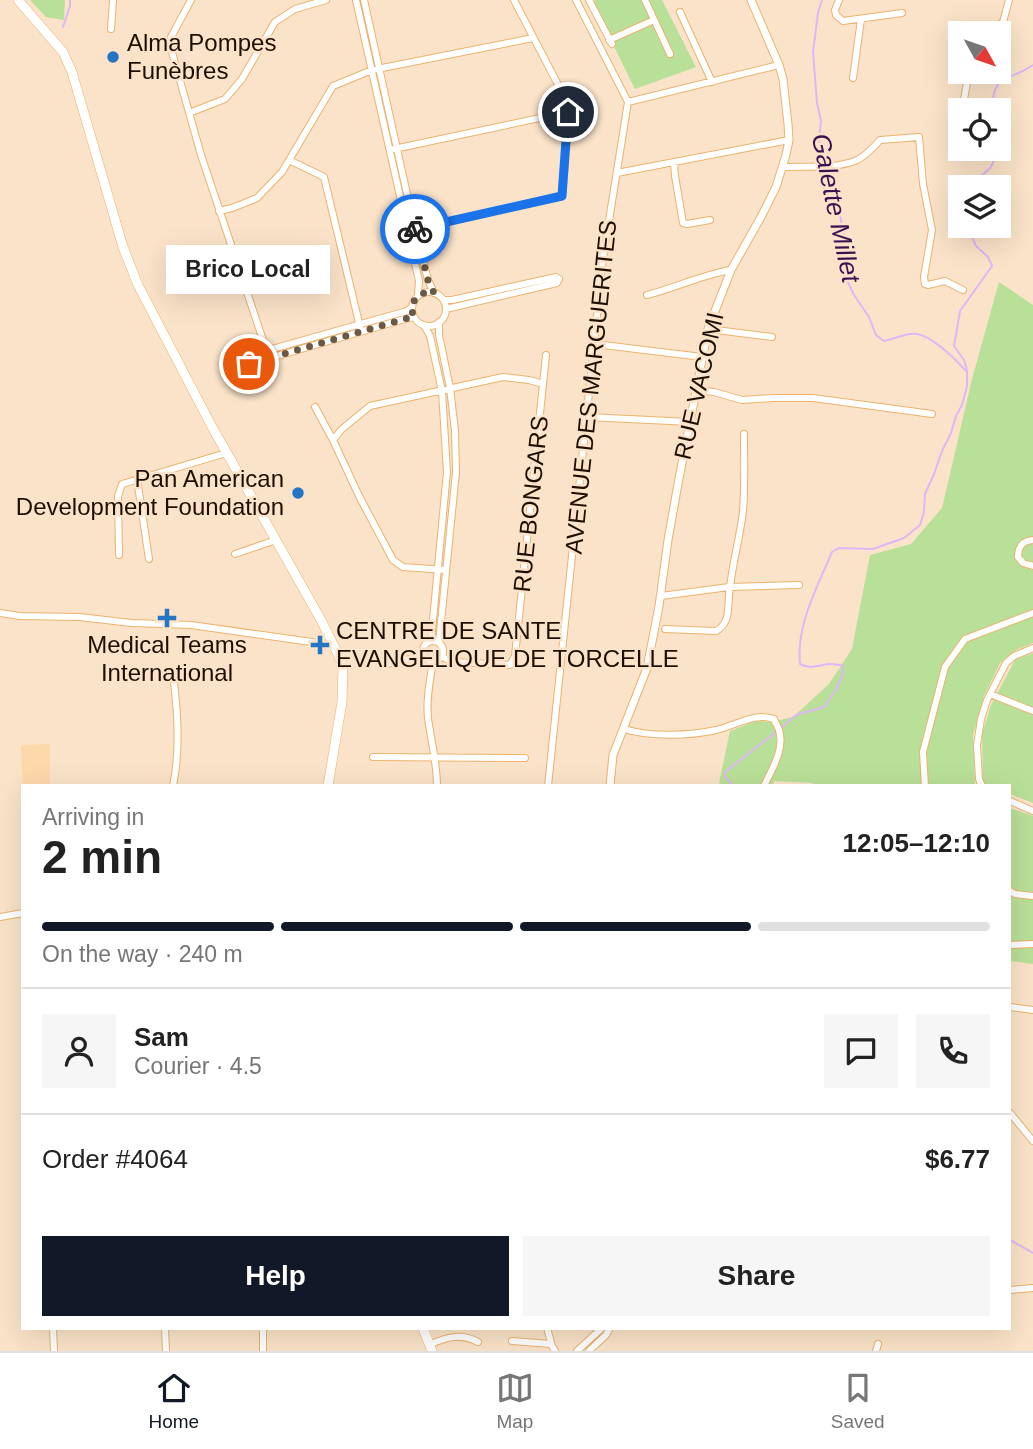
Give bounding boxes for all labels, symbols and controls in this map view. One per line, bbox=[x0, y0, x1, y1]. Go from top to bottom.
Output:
north arrow bbox=[948, 21, 1012, 84]
map controls bbox=[948, 21, 1011, 238]
place label: Alma Pompes Funèbres bbox=[127, 29, 276, 84]
marker: Alma Pompes Funèbres bbox=[105, 49, 121, 65]
pin bbox=[538, 82, 598, 142]
icon: home bbox=[549, 93, 587, 131]
button: locate bbox=[948, 98, 1011, 161]
water label: Galette Millet bbox=[806, 131, 867, 287]
button: layers bbox=[948, 175, 1011, 238]
courier bbox=[380, 194, 450, 264]
icon: bike bbox=[396, 210, 434, 248]
street label: AVENUE DES MARGUERITES bbox=[560, 219, 621, 555]
callout: Brico Local bbox=[167, 245, 331, 294]
text: Brico Local bbox=[185, 256, 311, 282]
street label: RUE VACOMI bbox=[668, 310, 729, 462]
pin bbox=[219, 334, 279, 394]
icon: bag bbox=[230, 345, 268, 383]
street label: RUE BONGARS bbox=[508, 414, 553, 594]
place label: Pan American Development Foundation bbox=[16, 465, 284, 520]
marker: Pan American Development Foundation bbox=[290, 485, 306, 501]
marker: Medical Teams International bbox=[157, 608, 177, 628]
place label: CENTRE DE SANTE EVANGELIQUE DE TORCELLE bbox=[336, 617, 679, 672]
place label: Medical Teams International bbox=[87, 631, 247, 686]
marker: CENTRE DE SANTE EVANGELIQUE DE TORCELLE bbox=[310, 635, 330, 655]
text: Arriving in bbox=[42, 804, 144, 830]
text: 12:05–12:10 bbox=[843, 828, 990, 858]
text: 2 min bbox=[42, 831, 162, 883]
text: On the way · 240 m bbox=[42, 941, 243, 967]
button: person bbox=[42, 1014, 116, 1088]
button: chat bbox=[824, 1014, 898, 1088]
button: phone bbox=[916, 1014, 990, 1088]
text: Sam bbox=[134, 1022, 189, 1052]
text: Courier · 4.5 bbox=[134, 1053, 262, 1079]
text: Order #4064 bbox=[42, 1144, 188, 1174]
text: $6.77 bbox=[925, 1144, 990, 1174]
button: Help bbox=[42, 1236, 509, 1316]
button: Share bbox=[523, 1236, 990, 1316]
tab: Home bbox=[148, 1369, 199, 1433]
tab: Map bbox=[496, 1369, 534, 1433]
tab: Saved bbox=[831, 1369, 885, 1433]

